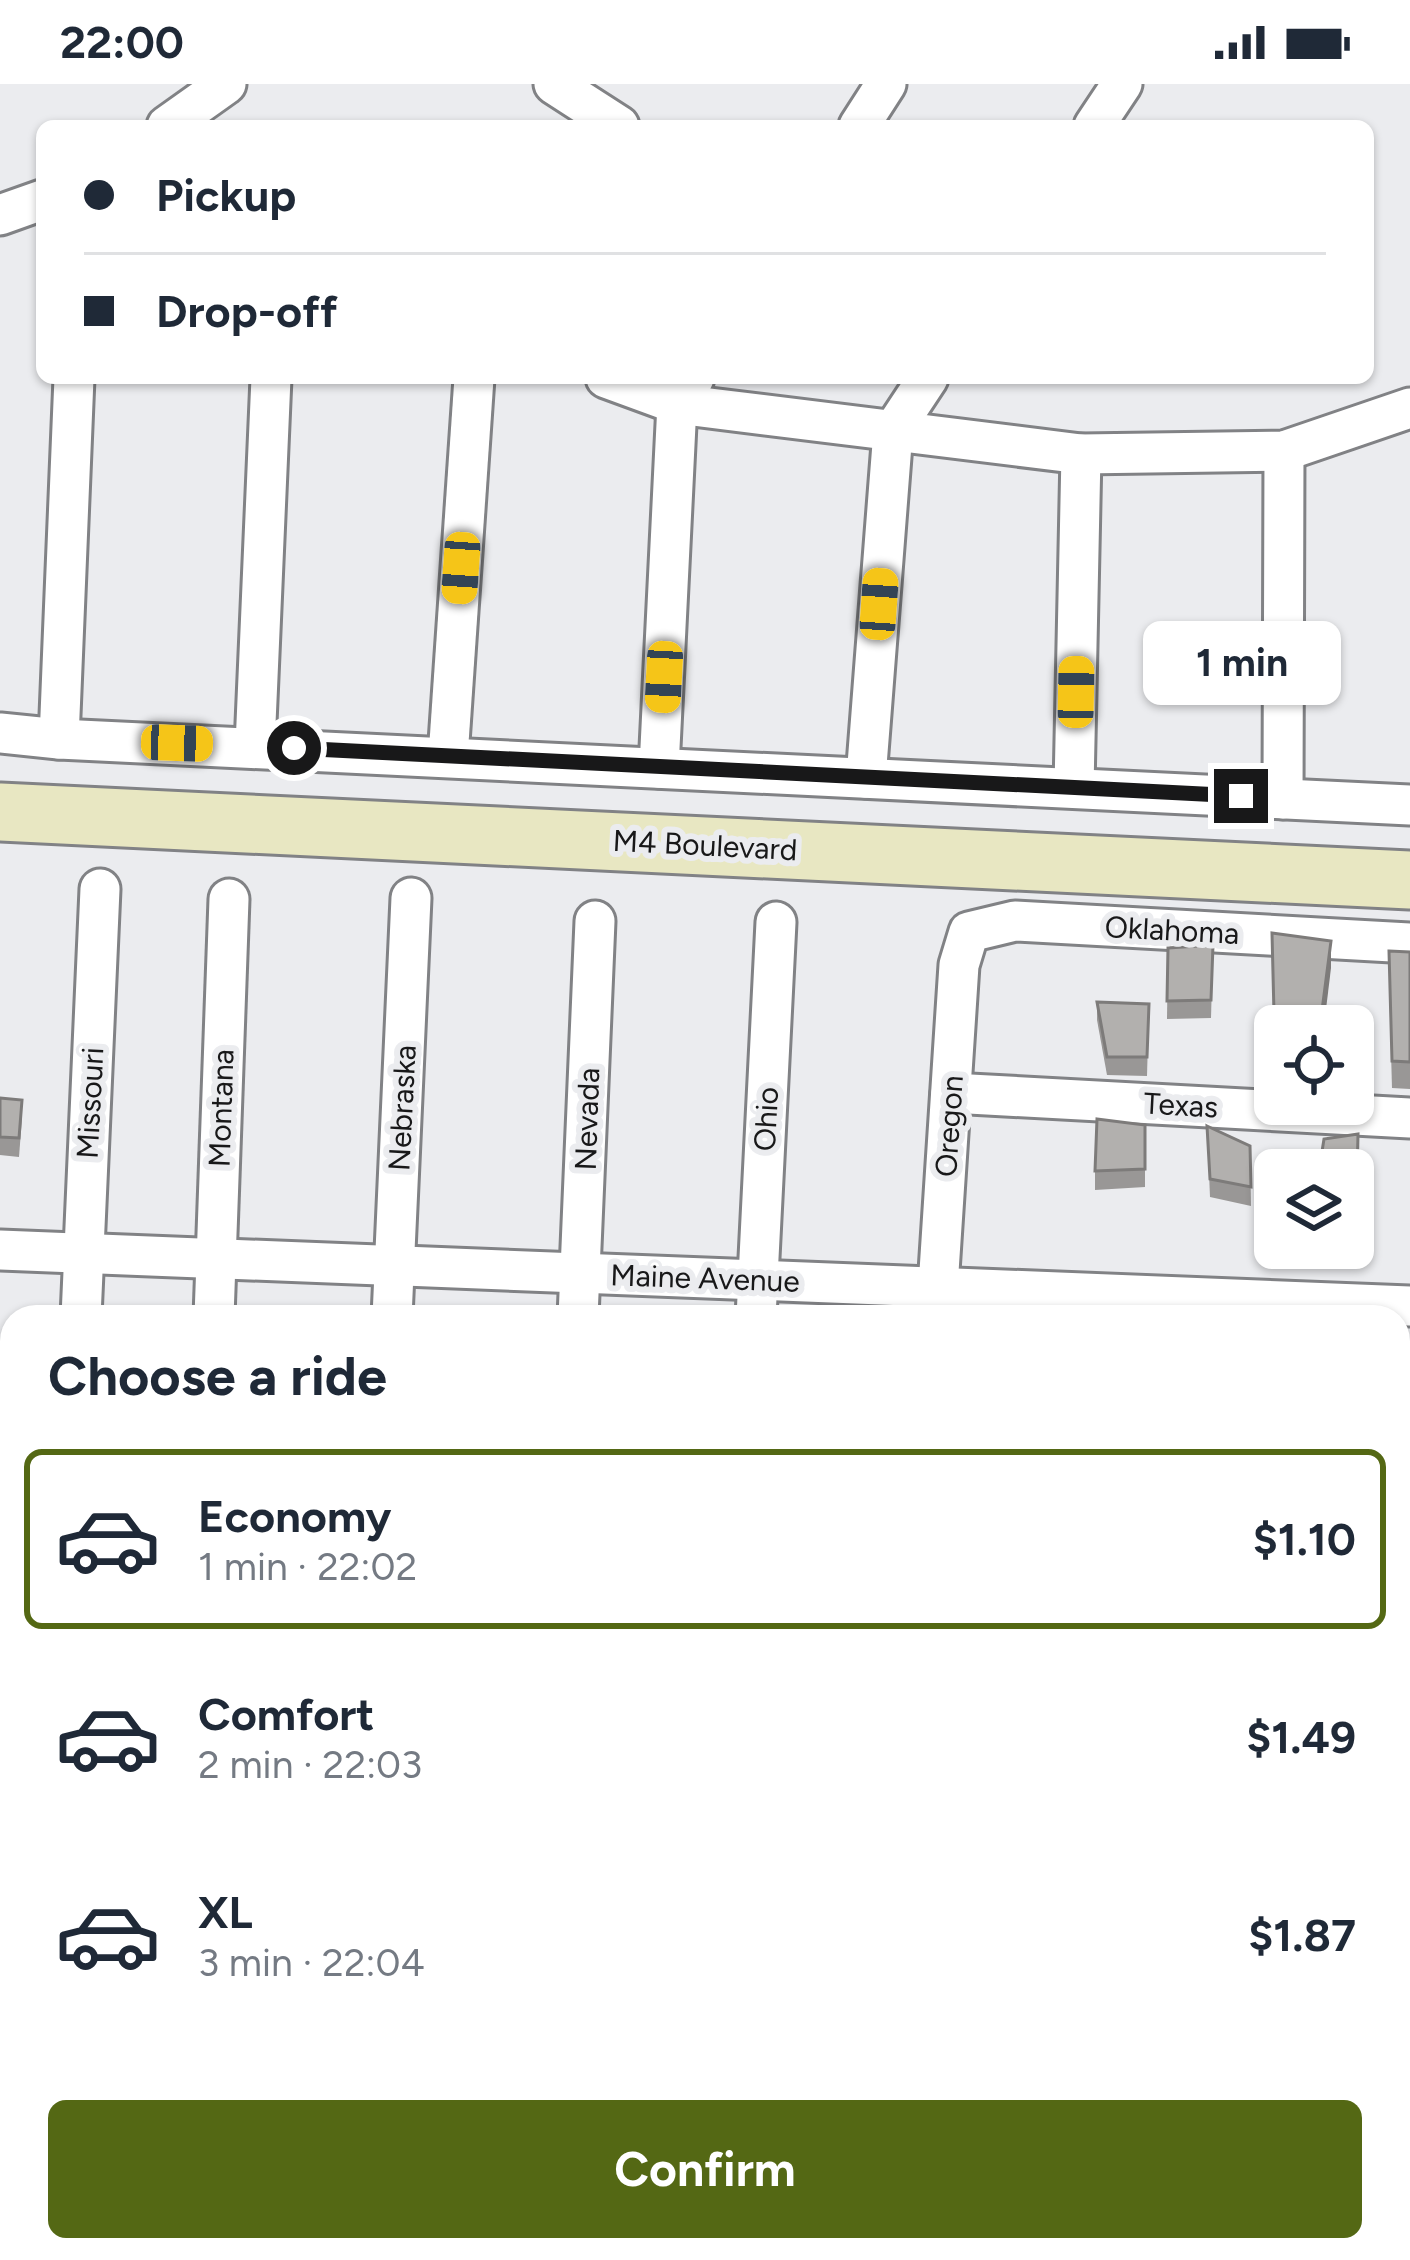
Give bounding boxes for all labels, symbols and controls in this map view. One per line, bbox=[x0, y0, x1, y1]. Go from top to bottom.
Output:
text: 22:00 bbox=[60, 15, 184, 69]
text: Pickup bbox=[156, 168, 296, 222]
text: Drop-off bbox=[156, 284, 338, 338]
car bbox=[441, 531, 481, 605]
car bbox=[859, 567, 899, 641]
callout: 1 min bbox=[1142, 622, 1340, 706]
text: 1 min bbox=[1196, 639, 1288, 686]
car bbox=[644, 640, 684, 714]
car bbox=[1057, 656, 1095, 728]
route start bbox=[267, 721, 321, 775]
car bbox=[140, 724, 214, 762]
route end bbox=[1214, 769, 1268, 823]
street label: M4 Boulevard bbox=[612, 822, 798, 868]
street label: Oklahoma bbox=[1104, 908, 1240, 952]
map controls bbox=[1254, 1005, 1374, 1269]
button: locate bbox=[1254, 1005, 1374, 1125]
street label: Nebraska bbox=[380, 1044, 424, 1172]
street label: Missouri bbox=[69, 1046, 111, 1160]
street label: Montana bbox=[200, 1048, 242, 1168]
street label: Nevada bbox=[567, 1067, 607, 1171]
street label: Oregon bbox=[927, 1074, 971, 1178]
street label: Texas bbox=[1143, 1085, 1219, 1125]
street label: Ohio bbox=[746, 1086, 786, 1152]
button: layers bbox=[1254, 1149, 1374, 1269]
street label: Maine Avenue bbox=[610, 1256, 800, 1300]
text: Choose a ride bbox=[48, 1344, 387, 1409]
icon: car bbox=[54, 1485, 162, 1593]
text: Economy bbox=[198, 1489, 391, 1543]
text: $1.10 bbox=[1253, 1512, 1356, 1566]
text: 1 min · 22:02 bbox=[198, 1543, 417, 1590]
icon: car bbox=[54, 1683, 162, 1791]
text: Comfort bbox=[198, 1687, 374, 1741]
text: $1.49 bbox=[1246, 1710, 1356, 1764]
text: 2 min · 22:03 bbox=[198, 1741, 422, 1788]
icon: car bbox=[54, 1881, 162, 1989]
text: XL bbox=[198, 1885, 253, 1939]
text: $1.87 bbox=[1248, 1908, 1356, 1962]
text: 3 min · 22:04 bbox=[198, 1939, 425, 1986]
button: Confirm bbox=[48, 2100, 1362, 2238]

